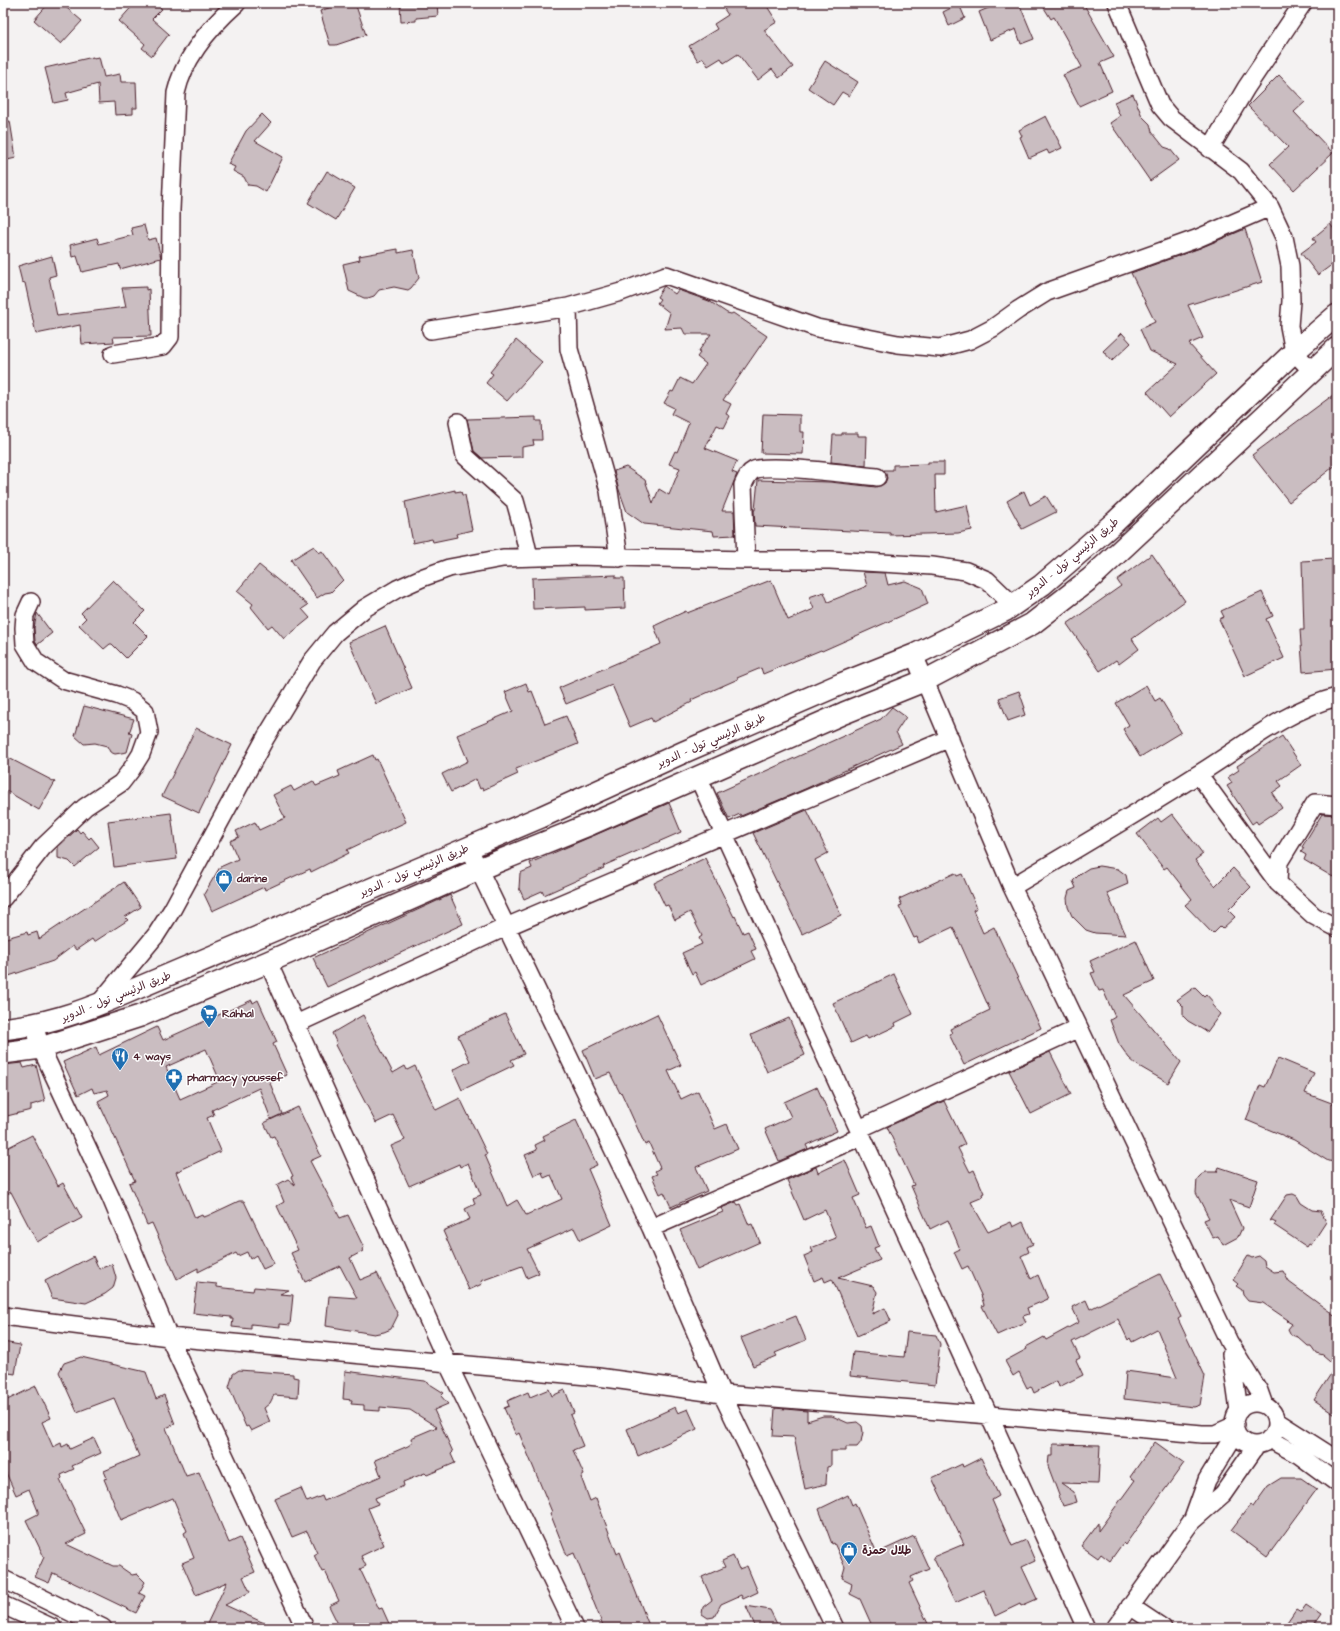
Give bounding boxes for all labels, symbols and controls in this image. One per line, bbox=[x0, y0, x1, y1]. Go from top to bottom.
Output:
street label: طريق الرئيسي تول - الدوير bbox=[1022, 514, 1124, 604]
street label: طريق الرئيسي تول - الدوير bbox=[654, 710, 769, 774]
street label: طريق الرئيسي تول - الدوير bbox=[356, 841, 472, 903]
shop icon: darine bbox=[214, 868, 234, 893]
place label: darine bbox=[236, 871, 267, 886]
street label: طريق الرئيسي تول - الدوير bbox=[58, 968, 174, 1029]
supermarket icon: Rahhal bbox=[199, 1003, 219, 1028]
place label: Rahhal bbox=[222, 1006, 254, 1021]
restaurant icon: 4 ways bbox=[110, 1046, 130, 1071]
place label: 4 ways bbox=[133, 1049, 171, 1066]
pharmacy icon: pharmacy youssef bbox=[164, 1067, 184, 1092]
place label: pharmacy youssef bbox=[187, 1070, 284, 1087]
shop icon: طلال حمزة bbox=[839, 1540, 859, 1565]
place label: طلال حمزة bbox=[862, 1543, 911, 1558]

